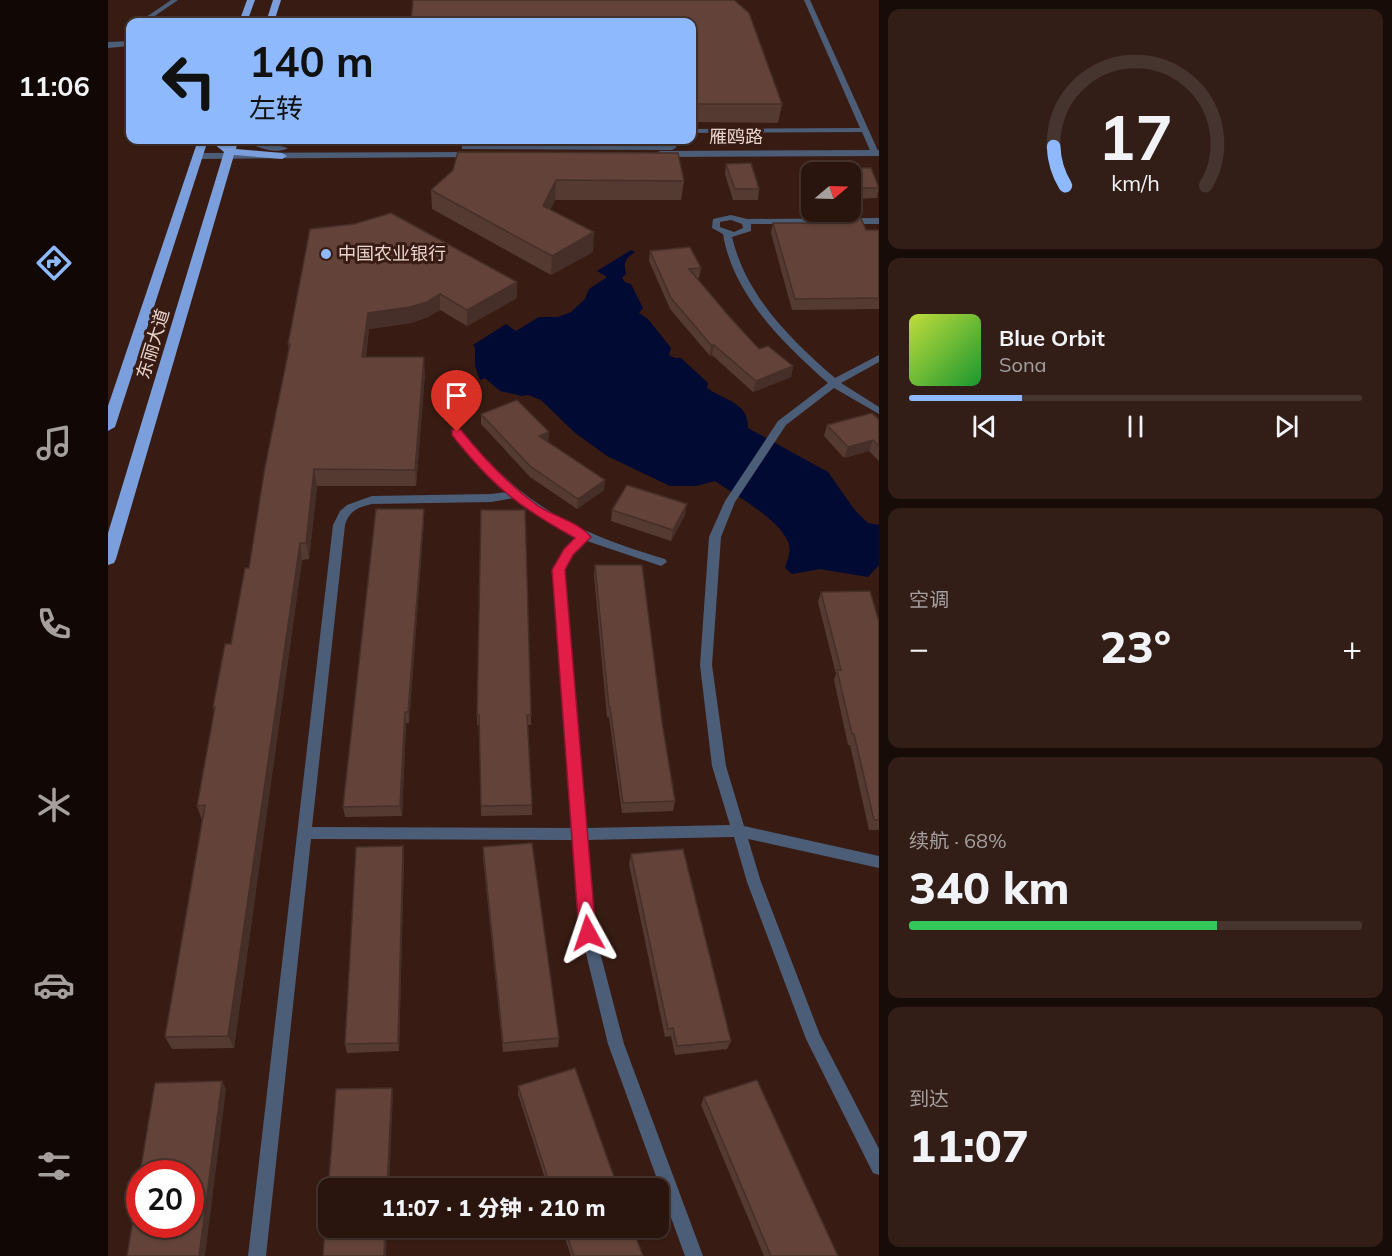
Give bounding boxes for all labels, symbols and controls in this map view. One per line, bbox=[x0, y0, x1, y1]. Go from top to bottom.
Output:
text: 140 m bbox=[249, 35, 374, 88]
icon: left bbox=[150, 42, 228, 120]
text: 11:06 bbox=[18, 69, 90, 103]
text: 左转 bbox=[249, 91, 303, 125]
text: 17 bbox=[1098, 97, 1173, 176]
street label: 雁鸥路 bbox=[709, 125, 763, 148]
north arrow bbox=[801, 162, 861, 222]
map controls bbox=[801, 162, 861, 222]
text: km/h bbox=[1111, 170, 1160, 197]
icon: directions bbox=[33, 242, 75, 284]
place label: 中国农业银行 bbox=[338, 242, 446, 265]
marker: 中国农业银行 bbox=[319, 247, 333, 261]
street label: 东丽大道 bbox=[131, 306, 174, 382]
text: Blue Orbit bbox=[999, 324, 1105, 352]
text: Sona bbox=[999, 352, 1047, 377]
pin bbox=[431, 370, 482, 432]
icon: arrive bbox=[440, 379, 473, 412]
icon: previous bbox=[968, 410, 1001, 443]
icon: pause bbox=[1119, 410, 1152, 443]
icon: next bbox=[1270, 410, 1303, 443]
icon: music bbox=[33, 422, 75, 464]
text: 空调 bbox=[909, 587, 949, 612]
icon: phone bbox=[33, 603, 75, 645]
text: 23° bbox=[1100, 618, 1171, 674]
text: − bbox=[909, 627, 929, 668]
text: + bbox=[1342, 627, 1362, 668]
icon: climate bbox=[33, 784, 75, 826]
text: 续航 · 68% bbox=[909, 828, 1007, 853]
text: 340 km bbox=[909, 859, 1070, 915]
position arrow bbox=[556, 901, 620, 965]
icon: car bbox=[33, 964, 75, 1006]
text: 到达 bbox=[909, 1086, 949, 1111]
text: 11:07 bbox=[909, 1117, 1029, 1173]
icon: filters bbox=[33, 1145, 75, 1187]
speed limit sign: 20 bbox=[126, 1160, 204, 1238]
text: 11:07 · 1 分钟 · 210 m bbox=[381, 1194, 606, 1222]

